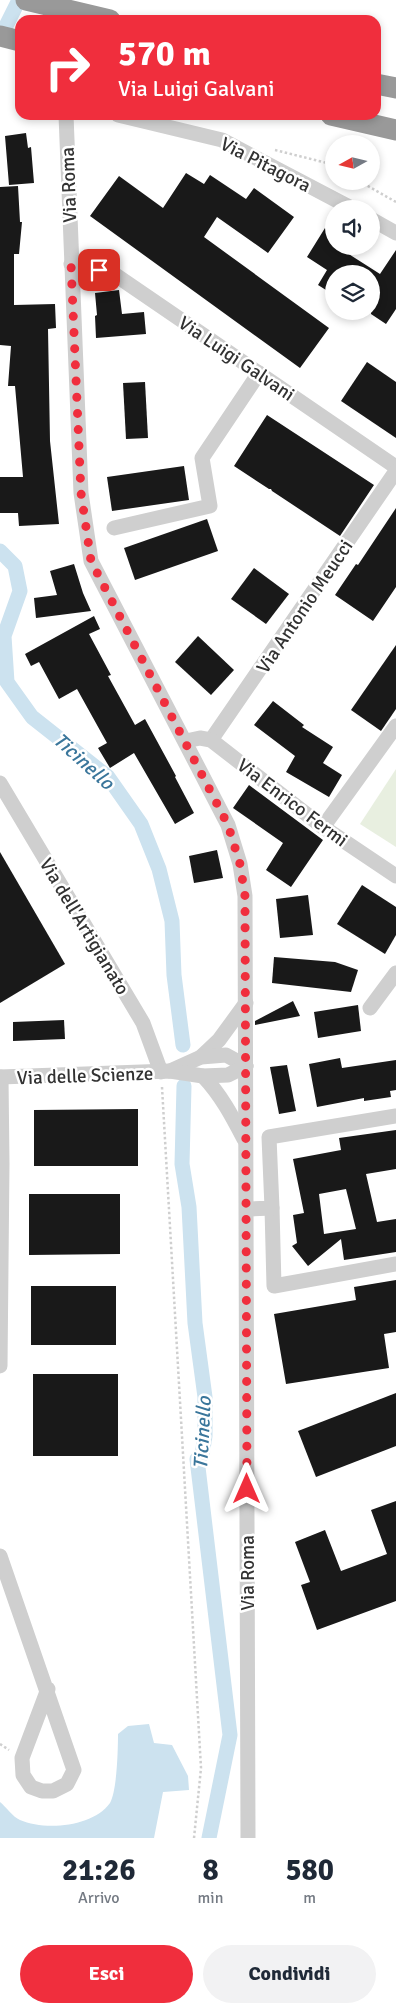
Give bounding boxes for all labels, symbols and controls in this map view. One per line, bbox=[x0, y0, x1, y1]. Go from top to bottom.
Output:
text: 570 m bbox=[118, 32, 211, 75]
icon: right bbox=[35, 35, 100, 100]
text: Via Luigi Galvani bbox=[118, 75, 274, 102]
street label: Via Pitagora bbox=[216, 132, 315, 198]
north arrow bbox=[325, 135, 380, 190]
map controls bbox=[325, 135, 380, 320]
street label: Via Roma bbox=[56, 147, 82, 223]
button: sound bbox=[325, 200, 380, 255]
pin bbox=[78, 249, 120, 291]
icon: arrive bbox=[85, 256, 113, 284]
button: layers bbox=[325, 265, 380, 320]
street label: Via Luigi Galvani bbox=[174, 311, 299, 407]
street label: Via Antonio Meucci bbox=[251, 535, 358, 678]
water label: Ticinello bbox=[48, 728, 120, 796]
street label: Via Enrico Fermi bbox=[232, 753, 353, 852]
street label: Via dell'Artigianato bbox=[34, 854, 135, 999]
street label: Via delle Scienze bbox=[16, 1062, 154, 1090]
water label: Ticinello bbox=[188, 1394, 217, 1470]
position arrow bbox=[220, 1462, 272, 1514]
street label: Via Roma bbox=[236, 1535, 260, 1611]
text: 21:26 bbox=[62, 1852, 136, 1889]
text: 8 bbox=[202, 1852, 219, 1889]
text: 580 bbox=[285, 1852, 334, 1889]
text: Arrivo bbox=[78, 1888, 119, 1908]
text: min bbox=[198, 1888, 223, 1908]
text: m bbox=[303, 1888, 316, 1908]
button: Esci bbox=[20, 1945, 193, 2003]
button: Condividi bbox=[203, 1945, 376, 2003]

